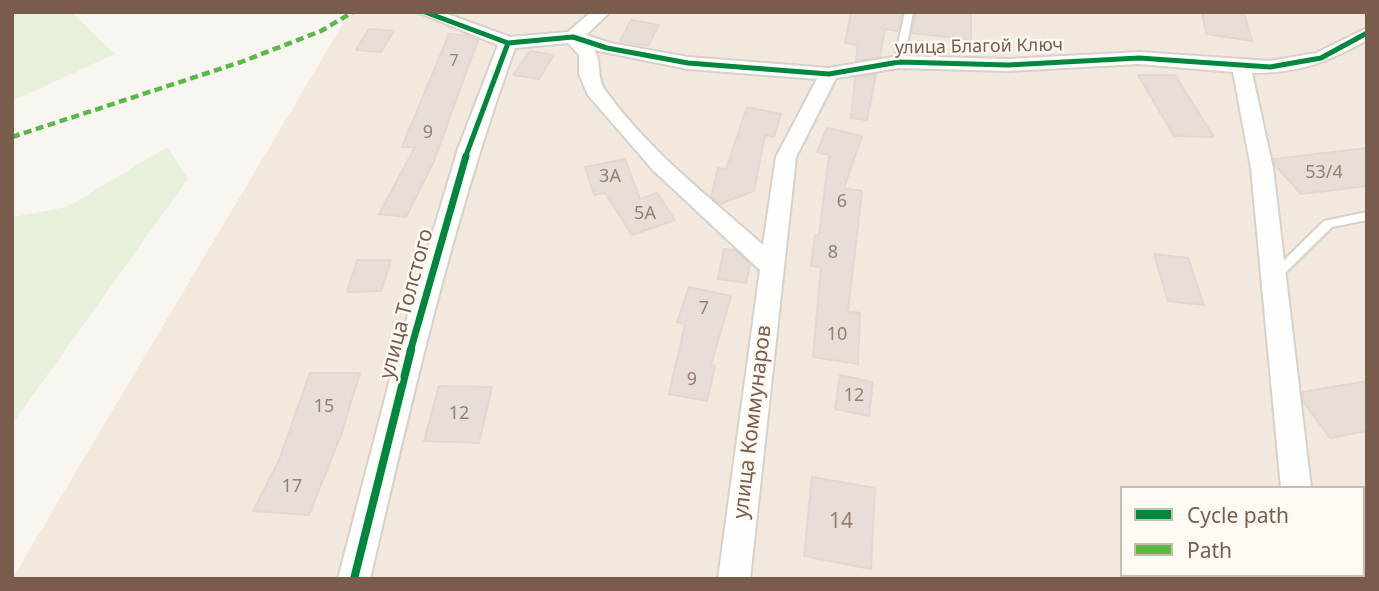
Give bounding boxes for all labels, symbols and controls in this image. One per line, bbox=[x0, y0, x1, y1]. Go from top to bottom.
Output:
street label: улица Благой Ключ bbox=[895, 35, 1063, 59]
house number: 7 bbox=[449, 51, 459, 71]
house number: 9 bbox=[423, 122, 433, 144]
house number: 53/4 bbox=[1305, 162, 1343, 184]
house number: 3А bbox=[599, 166, 621, 188]
house number: 6 bbox=[837, 191, 847, 213]
house number: 5А bbox=[634, 203, 656, 225]
street label: улица Толстого bbox=[375, 226, 439, 382]
house number: 8 bbox=[828, 242, 838, 264]
house number: 7 bbox=[699, 298, 709, 320]
street label: улица Коммунаров bbox=[729, 324, 777, 520]
house number: 10 bbox=[827, 324, 847, 346]
house number: 9 bbox=[687, 369, 697, 391]
house number: 12 bbox=[844, 385, 864, 407]
house number: 15 bbox=[314, 396, 334, 418]
house number: 12 bbox=[449, 403, 469, 425]
house number: 17 bbox=[282, 476, 302, 498]
legend bbox=[1120, 486, 1365, 577]
text: Cycle path bbox=[1187, 501, 1289, 529]
house number: 14 bbox=[829, 509, 853, 535]
text: Path bbox=[1187, 536, 1232, 564]

